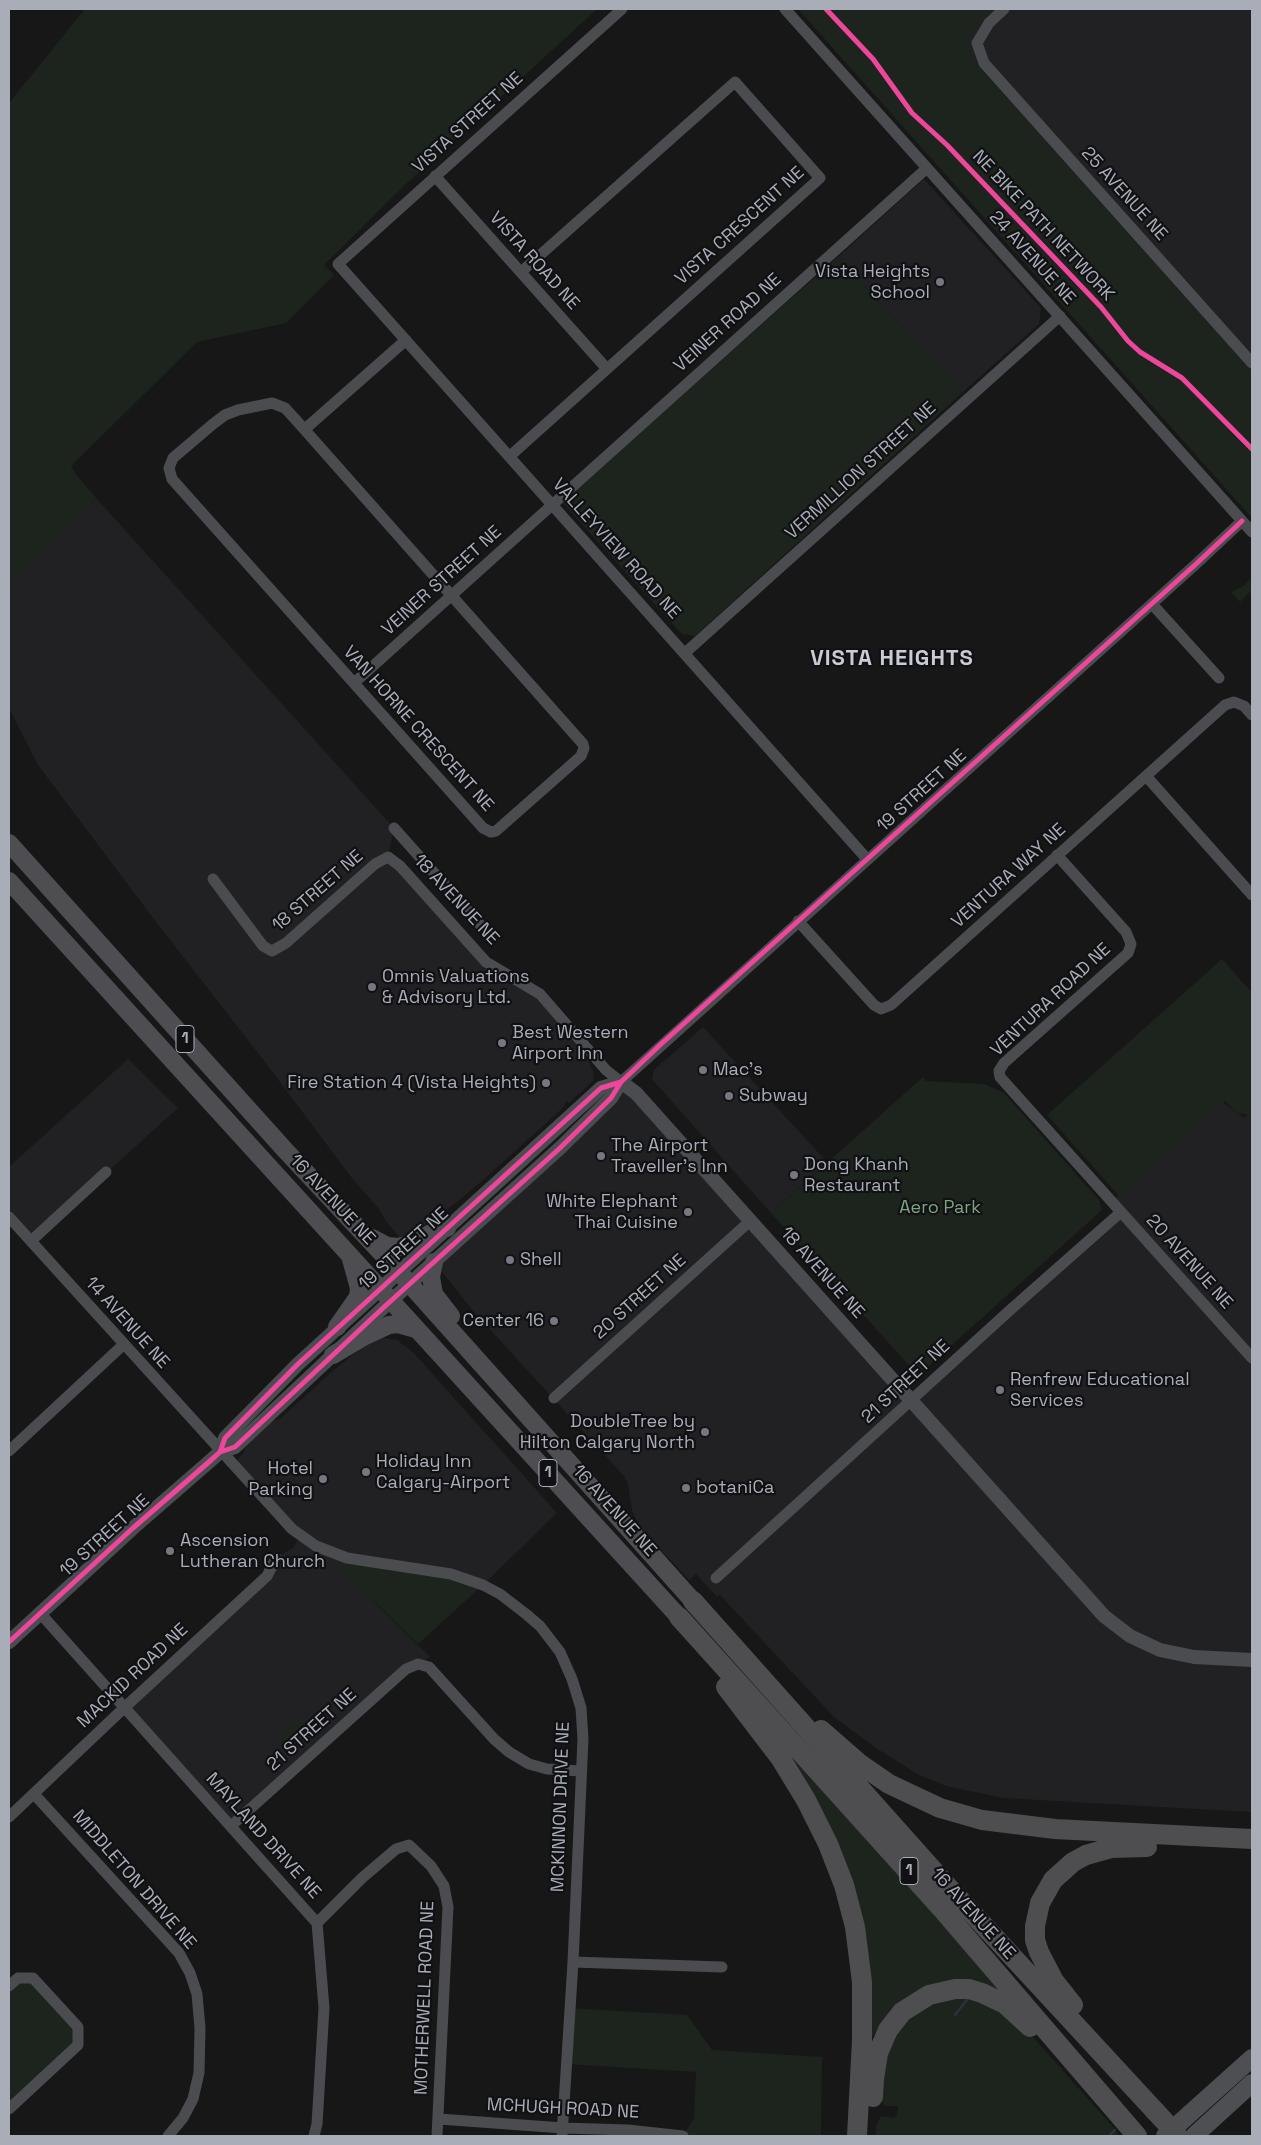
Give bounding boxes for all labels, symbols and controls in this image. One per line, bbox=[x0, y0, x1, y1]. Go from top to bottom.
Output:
street label: VISTA STREET NE bbox=[408, 68, 528, 178]
street label: 25 AVENUE NE bbox=[1076, 143, 1172, 245]
street label: NE BIKE PATH NETWORK bbox=[968, 146, 1118, 306]
street label: VISTA CRESCENT NE bbox=[671, 162, 809, 290]
street label: 24 AVENUE NE bbox=[984, 207, 1080, 309]
street label: VISTA ROAD NE bbox=[484, 208, 584, 314]
place label: Vista Heights School bbox=[815, 261, 930, 304]
street label: VEINER ROAD NE bbox=[670, 269, 786, 377]
marker: Vista Heights School bbox=[934, 276, 946, 288]
street label: VERMILLION STREET NE bbox=[781, 398, 941, 544]
street label: VALLEYVIEW ROAD NE bbox=[547, 474, 685, 624]
street label: VEINER STREET NE bbox=[378, 522, 506, 640]
street label: VAN HORNE CRESCENT NE bbox=[338, 642, 498, 816]
district label: VISTA HEIGHTS bbox=[809, 646, 975, 672]
street label: 19 STREET NE bbox=[873, 745, 971, 837]
street label: VENTURA WAY NE bbox=[947, 819, 1071, 933]
street label: 18 STREET NE bbox=[268, 846, 368, 936]
street label: 18 AVENUE NE bbox=[409, 850, 503, 950]
street label: VENTURA ROAD NE bbox=[986, 939, 1116, 1061]
place label: Omnis Valuations & Advisory Ltd. bbox=[382, 966, 529, 1009]
marker: Omnis Valuations & Advisory Ltd. bbox=[366, 981, 378, 993]
place label: Best Western Airport Inn bbox=[512, 1022, 629, 1064]
road number: 1 bbox=[176, 1026, 194, 1052]
marker: Best Western Airport Inn bbox=[496, 1037, 508, 1049]
place label: Mac's bbox=[713, 1059, 763, 1081]
marker: Mac's bbox=[697, 1064, 709, 1076]
place label: Fire Station 4 (Vista Heights) bbox=[287, 1072, 536, 1094]
marker: Fire Station 4 (Vista Heights) bbox=[540, 1077, 552, 1089]
place label: Subway bbox=[739, 1085, 808, 1107]
marker: Subway bbox=[723, 1090, 735, 1102]
place label: The Airport Traveller's Inn bbox=[611, 1135, 728, 1178]
street label: 16 AVENUE NE bbox=[285, 1150, 379, 1250]
marker: The Airport Traveller's Inn bbox=[595, 1150, 607, 1162]
place label: Dong Khanh Restaurant bbox=[804, 1154, 909, 1196]
marker: Dong Khanh Restaurant bbox=[788, 1169, 800, 1181]
place label: White Elephant Thai Cuisine bbox=[546, 1191, 678, 1234]
park label: Aero Park bbox=[899, 1197, 981, 1219]
street label: 19 STREET NE bbox=[355, 1203, 453, 1295]
marker: White Elephant Thai Cuisine bbox=[682, 1206, 694, 1218]
street label: 20 AVENUE NE bbox=[1141, 1210, 1237, 1314]
street label: 18 AVENUE NE bbox=[775, 1223, 869, 1323]
place label: Shell bbox=[520, 1249, 562, 1271]
street label: 20 STREET NE bbox=[589, 1250, 691, 1344]
marker: Shell bbox=[504, 1254, 516, 1266]
street label: 14 AVENUE NE bbox=[80, 1273, 174, 1373]
place label: Center 16 bbox=[462, 1310, 544, 1332]
marker: Center 16 bbox=[548, 1315, 560, 1327]
street label: 21 STREET NE bbox=[857, 1336, 955, 1428]
place label: Renfrew Educational Services bbox=[1010, 1369, 1190, 1412]
marker: Renfrew Educational Services bbox=[994, 1384, 1006, 1396]
place label: DoubleTree by Hilton Calgary North bbox=[520, 1411, 695, 1454]
marker: DoubleTree by Hilton Calgary North bbox=[699, 1426, 711, 1438]
place label: Holiday Inn Calgary-Airport bbox=[376, 1451, 510, 1494]
place label: Hotel Parking bbox=[249, 1458, 313, 1500]
road number: 1 bbox=[539, 1460, 557, 1486]
street label: 16 AVENUE NE bbox=[567, 1461, 661, 1561]
marker: Holiday Inn Calgary-Airport bbox=[360, 1466, 372, 1478]
marker: Hotel Parking bbox=[317, 1473, 329, 1485]
place label: botaniCa bbox=[696, 1477, 774, 1499]
marker: botaniCa bbox=[680, 1482, 692, 1494]
street label: 19 STREET NE bbox=[56, 1490, 154, 1582]
place label: Ascension Lutheran Church bbox=[180, 1530, 325, 1572]
marker: Ascension Lutheran Church bbox=[164, 1545, 176, 1557]
street label: MACKID ROAD NE bbox=[73, 1619, 193, 1733]
street label: 21 STREET NE bbox=[263, 1684, 361, 1776]
street label: MCKINNON DRIVE NE bbox=[547, 1721, 575, 1893]
street label: MAYLAND DRIVE NE bbox=[201, 1769, 325, 1903]
street label: MIDDLETON DRIVE NE bbox=[68, 1806, 200, 1954]
road number: 1 bbox=[900, 1858, 918, 1884]
street label: 16 AVENUE NE bbox=[926, 1864, 1020, 1964]
street label: MOTHERWELL ROAD NE bbox=[411, 1901, 439, 2095]
street label: MCHUGH ROAD NE bbox=[486, 2094, 640, 2124]

